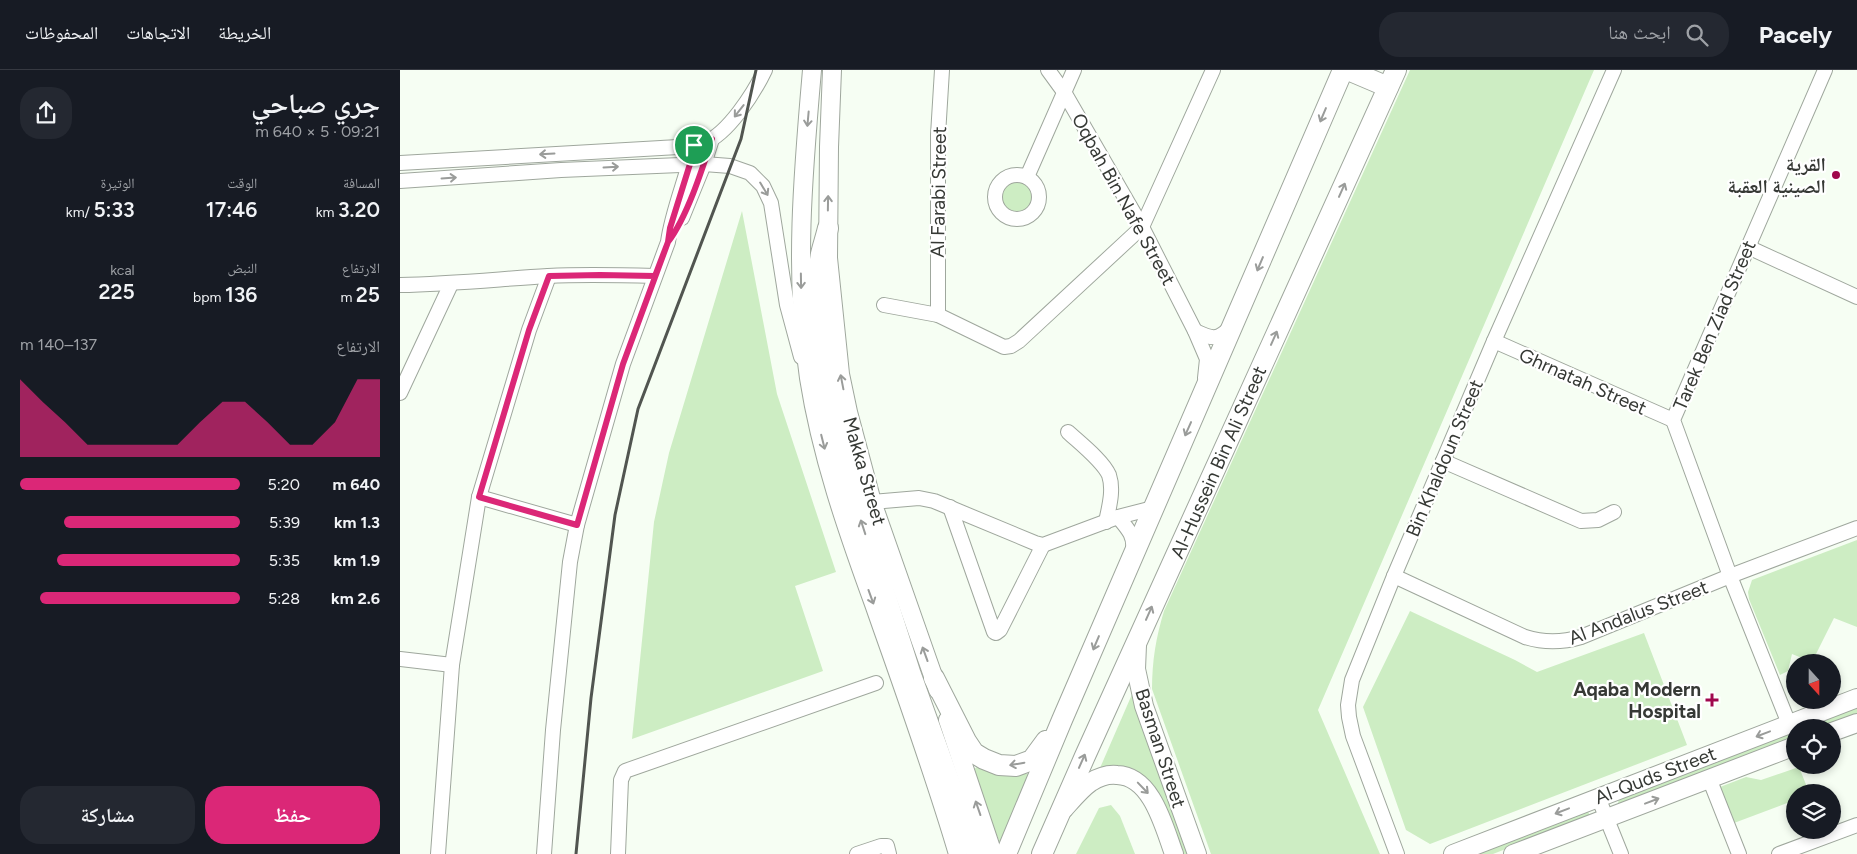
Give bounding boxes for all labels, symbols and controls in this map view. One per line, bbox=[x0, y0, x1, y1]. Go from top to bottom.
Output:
search box bbox=[1379, 12, 1729, 57]
text: Pacely bbox=[1759, 20, 1832, 49]
text: ابحث هنا bbox=[1608, 21, 1671, 44]
icon: search bbox=[1683, 21, 1711, 49]
text: المحفوظات bbox=[25, 22, 98, 44]
text: الاتجاهات bbox=[126, 22, 190, 44]
text: الخريطة bbox=[218, 22, 271, 44]
text: جري صباحي bbox=[251, 86, 380, 120]
button: share bbox=[20, 87, 72, 139]
one-way arrow bbox=[734, 104, 744, 118]
one-way arrow bbox=[1318, 107, 1328, 122]
street label: Oqbah Bin Nafe Street bbox=[1067, 109, 1180, 289]
one-way arrow bbox=[803, 110, 812, 126]
text: 09:21 · 5 × 640 m bbox=[255, 122, 380, 141]
pin bbox=[673, 124, 715, 166]
street label: Al Farabi Street bbox=[926, 126, 951, 258]
icon: arrive bbox=[680, 131, 708, 159]
one-way arrow bbox=[539, 149, 555, 158]
place label: القرية الصينية العقبة bbox=[1728, 153, 1826, 198]
one-way arrow bbox=[603, 163, 619, 172]
marker: القرية الصينية العقبة bbox=[1830, 169, 1842, 181]
one-way arrow bbox=[440, 173, 456, 182]
text: الوتيرة bbox=[101, 175, 135, 192]
text: الوقت bbox=[227, 175, 257, 192]
text: المسافة bbox=[343, 175, 380, 192]
one-way arrow bbox=[760, 182, 770, 196]
one-way arrow bbox=[1337, 183, 1347, 198]
one-way arrow bbox=[823, 195, 833, 211]
text: 5:33 bbox=[93, 197, 135, 222]
text: 17:46 bbox=[206, 197, 257, 222]
text: 3.20 bbox=[338, 197, 380, 222]
text: /km bbox=[66, 204, 93, 221]
text: km bbox=[316, 204, 338, 221]
street label: Tarek Ben Ziad Street bbox=[1668, 237, 1761, 414]
one-way arrow bbox=[1254, 256, 1264, 271]
text: النبض bbox=[227, 260, 257, 277]
text: الارتفاع bbox=[342, 260, 380, 277]
text: kcal bbox=[110, 262, 135, 279]
one-way arrow bbox=[797, 273, 806, 289]
text: 225 bbox=[99, 279, 135, 304]
text: 136 bbox=[225, 282, 257, 307]
text: 25 bbox=[356, 282, 380, 307]
text: bpm bbox=[193, 289, 225, 306]
text: m bbox=[340, 289, 356, 306]
one-way arrow bbox=[1270, 331, 1280, 346]
text: 137–140 m bbox=[20, 335, 97, 354]
text: الارتفاع bbox=[336, 337, 380, 356]
street label: Ghrnatah Street bbox=[1516, 343, 1650, 420]
street label: Al-Hussein Bin Ali Street bbox=[1166, 362, 1271, 562]
one-way arrow bbox=[836, 374, 846, 390]
street label: Bin Khaldoun Street bbox=[1401, 376, 1488, 540]
street label: Makka Street bbox=[838, 414, 891, 528]
one-way arrow bbox=[1182, 421, 1192, 436]
one-way arrow bbox=[819, 433, 828, 449]
text: 5:20 bbox=[268, 475, 300, 494]
text: 640 m bbox=[332, 475, 380, 494]
text: 5:39 bbox=[269, 513, 300, 532]
text: 1.3 km bbox=[334, 513, 380, 532]
one-way arrow bbox=[858, 520, 867, 536]
text: 5:35 bbox=[269, 551, 300, 570]
text: 1.9 km bbox=[334, 551, 380, 570]
street label: Al Andalus Street bbox=[1565, 575, 1711, 650]
one-way arrow bbox=[867, 588, 876, 604]
text: 5:28 bbox=[268, 589, 300, 608]
text: 2.6 km bbox=[331, 589, 380, 608]
one-way arrow bbox=[1145, 606, 1155, 621]
one-way arrow bbox=[1090, 635, 1100, 650]
one-way arrow bbox=[920, 647, 929, 662]
north arrow bbox=[1786, 654, 1841, 709]
map controls bbox=[1786, 654, 1841, 839]
place label: Aqaba Modern Hospital bbox=[1573, 678, 1701, 723]
street label: Basman Street bbox=[1130, 685, 1191, 811]
marker: Aqaba Modern Hospital bbox=[1705, 693, 1719, 707]
button: locate bbox=[1786, 719, 1841, 774]
one-way arrow bbox=[1755, 730, 1771, 739]
street label: Al-Quds Street bbox=[1591, 742, 1719, 809]
one-way arrow bbox=[1078, 754, 1088, 769]
one-way arrow bbox=[1009, 759, 1025, 769]
one-way arrow bbox=[1137, 782, 1149, 794]
button: layers bbox=[1786, 784, 1841, 839]
button: مشاركة bbox=[20, 786, 195, 844]
button: حفظ bbox=[205, 786, 380, 844]
one-way arrow bbox=[1644, 796, 1659, 805]
one-way arrow bbox=[973, 800, 982, 816]
one-way arrow bbox=[1555, 807, 1570, 816]

